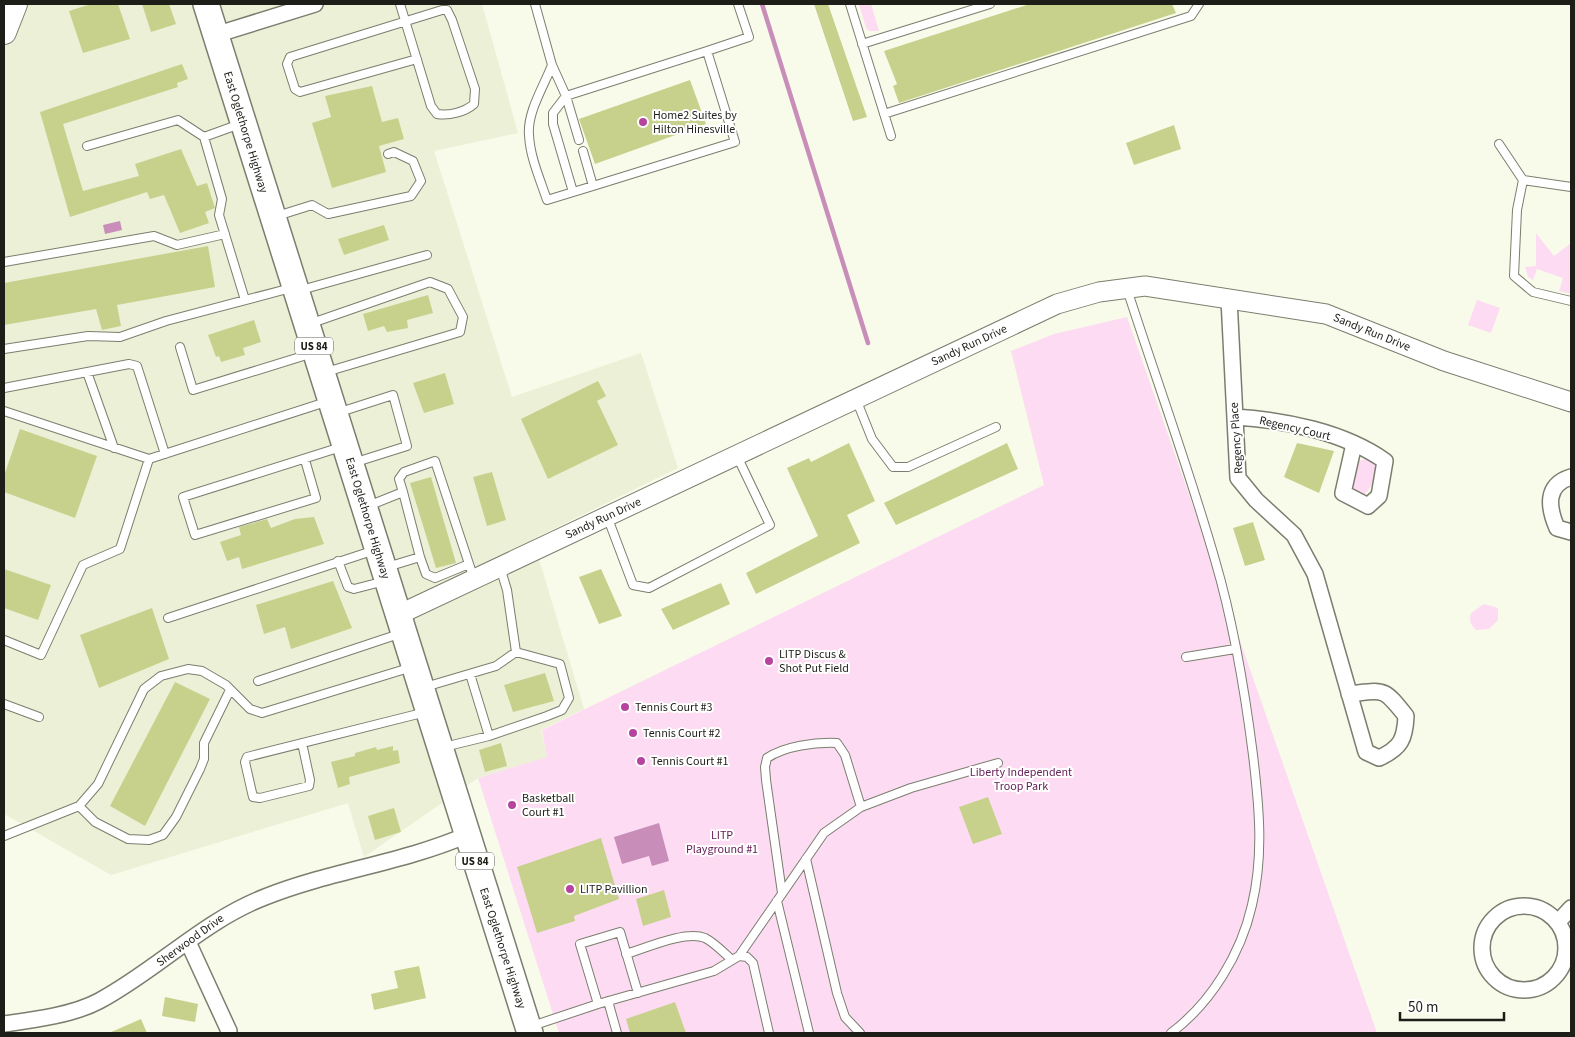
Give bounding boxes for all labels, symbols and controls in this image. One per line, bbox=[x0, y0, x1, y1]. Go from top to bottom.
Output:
street label: East Oglethorpe Highway bbox=[219, 69, 272, 195]
place label: Home2 Suites by Hilton Hinesville bbox=[653, 107, 737, 138]
marker: Home2 Suites by Hilton Hinesville bbox=[637, 116, 649, 128]
street label: Sandy Run Drive bbox=[1331, 309, 1413, 356]
street label: Sandy Run Drive bbox=[928, 320, 1010, 370]
road number: US 84 bbox=[295, 338, 333, 354]
street label: Regency Place bbox=[1226, 402, 1247, 474]
street label: Regency Court bbox=[1258, 412, 1332, 445]
street label: East Oglethorpe Highway bbox=[341, 455, 394, 581]
street label: Sandy Run Drive bbox=[562, 493, 644, 543]
place label: LITP Discus & Shot Put Field bbox=[779, 646, 849, 677]
marker: LITP Discus & Shot Put Field bbox=[763, 655, 775, 667]
place label: Tennis Court #3 bbox=[635, 699, 713, 716]
marker: Tennis Court #3 bbox=[619, 701, 631, 713]
place label: Tennis Court #2 bbox=[643, 725, 721, 742]
marker: Tennis Court #2 bbox=[627, 727, 639, 739]
place label: Tennis Court #1 bbox=[651, 753, 729, 770]
marker: Tennis Court #1 bbox=[635, 755, 647, 767]
park label: Liberty Independent Troop Park bbox=[970, 764, 1072, 795]
place label: Basketball Court #1 bbox=[522, 790, 574, 821]
marker: Basketball Court #1 bbox=[506, 799, 518, 811]
park label: LITP Playground #1 bbox=[686, 827, 758, 858]
road number: US 84 bbox=[456, 852, 494, 869]
place label: LITP Pavillion bbox=[580, 881, 648, 898]
marker: LITP Pavillion bbox=[564, 883, 576, 895]
street label: East Oglethorpe Highway bbox=[475, 885, 530, 1011]
street label: Sherwood Drive bbox=[153, 910, 228, 971]
scale bar bbox=[1400, 990, 1504, 1022]
text: 50 m bbox=[1408, 997, 1438, 1018]

